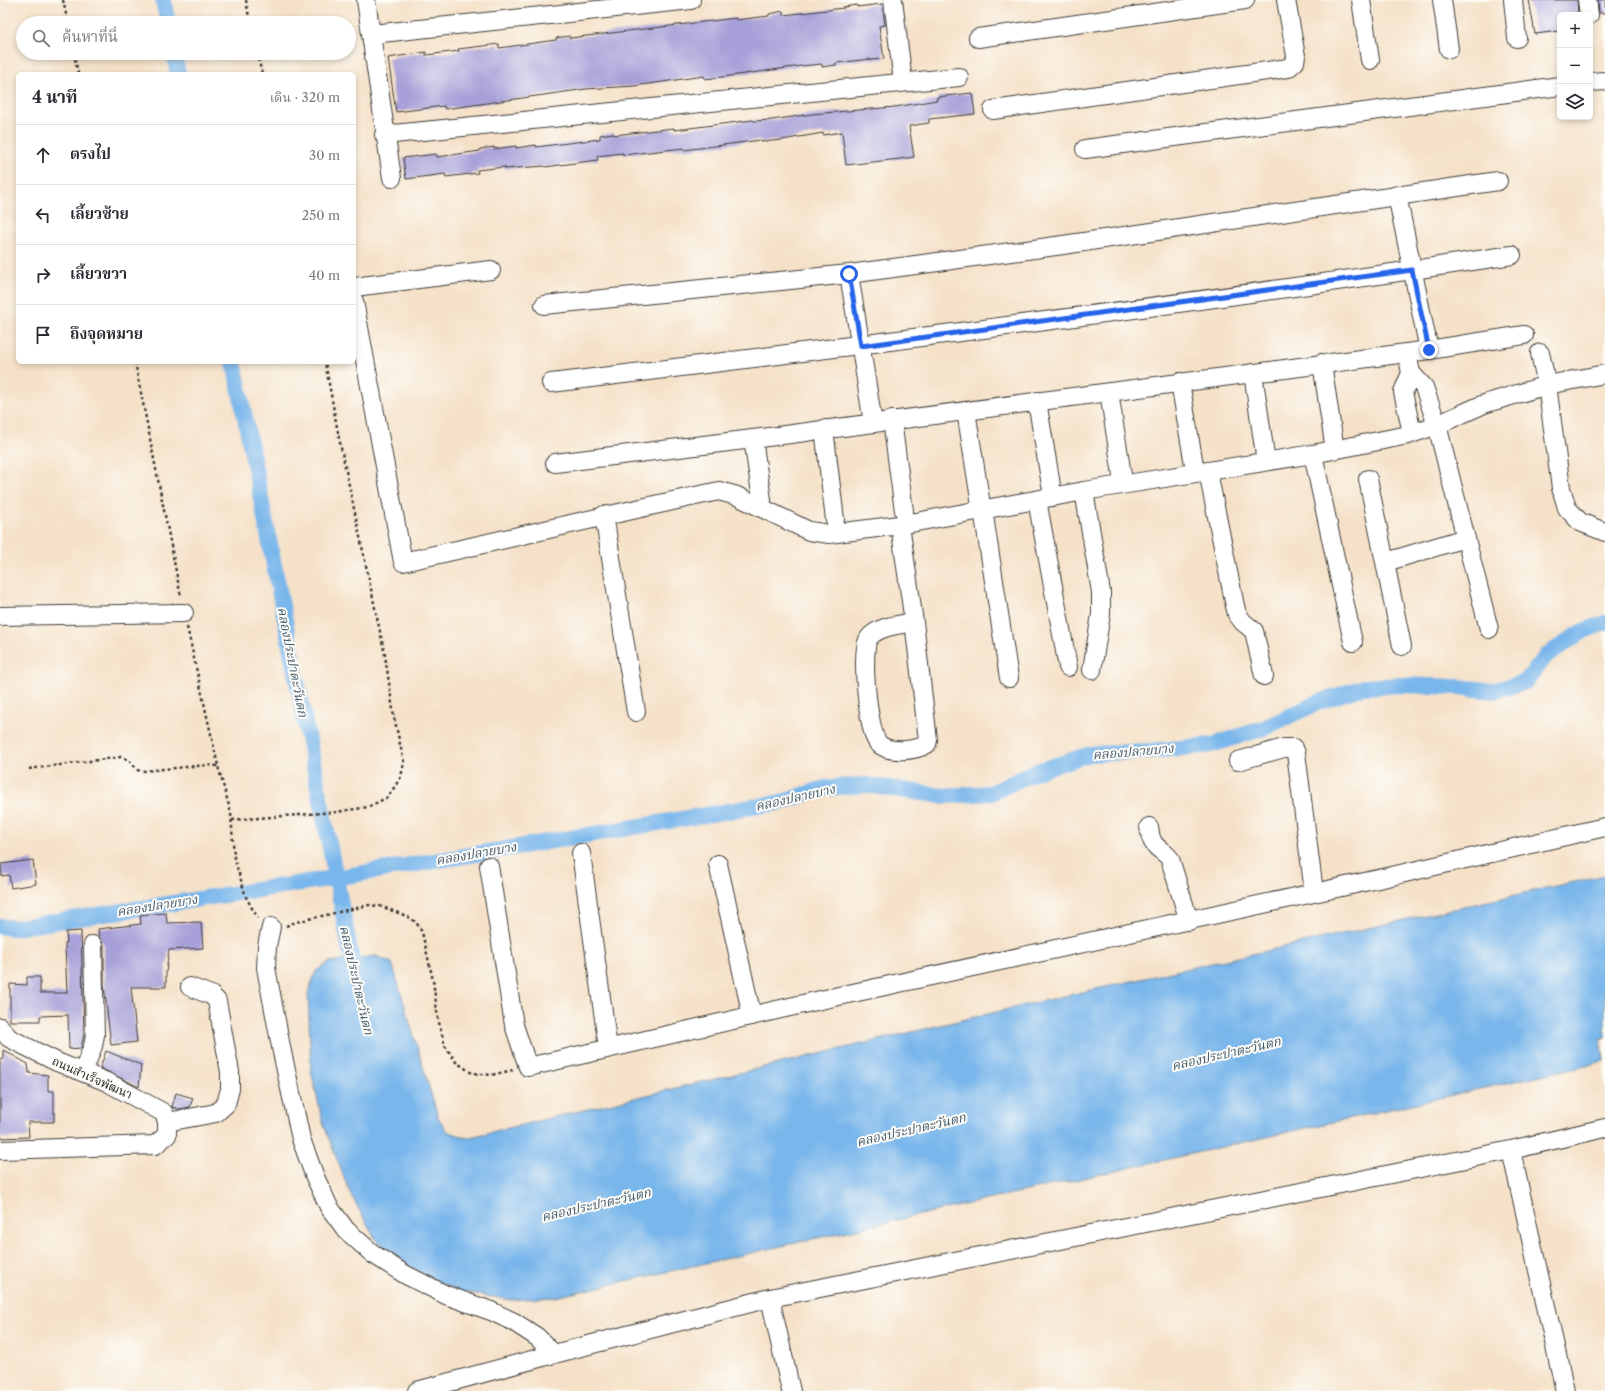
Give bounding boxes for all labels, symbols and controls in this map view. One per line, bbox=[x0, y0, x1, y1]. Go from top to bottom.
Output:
map controls bbox=[1557, 12, 1593, 120]
button: + bbox=[1557, 12, 1593, 48]
search box bbox=[16, 16, 356, 60]
icon: search bbox=[30, 27, 52, 49]
text: ค้นหาที่นี่ bbox=[62, 27, 118, 46]
button: − bbox=[1557, 48, 1593, 84]
button: layers bbox=[1557, 84, 1593, 120]
text: 4 นาที bbox=[32, 87, 77, 107]
text: เดิน · 320 m bbox=[270, 89, 340, 105]
icon: ahead bbox=[32, 144, 54, 166]
text: ตรงไป bbox=[70, 144, 111, 163]
text: 30 m bbox=[309, 147, 340, 163]
icon: left bbox=[32, 204, 54, 226]
text: เลี้ยวซ้าย bbox=[70, 204, 129, 223]
text: 250 m bbox=[302, 207, 340, 223]
icon: right bbox=[32, 264, 54, 286]
text: เลี้ยวขวา bbox=[70, 264, 127, 283]
route start bbox=[840, 265, 858, 283]
text: 40 m bbox=[309, 267, 340, 283]
icon: arrive bbox=[32, 324, 54, 346]
text: ถึงจุดหมาย bbox=[70, 324, 143, 343]
route end bbox=[1420, 341, 1438, 359]
water label: คลองประปาตะวันตก bbox=[274, 606, 312, 719]
water label: คลองปลายบาง bbox=[1092, 739, 1175, 763]
water label: คลองปลายบาง bbox=[754, 780, 837, 814]
water label: คลองปลายบาง bbox=[435, 838, 518, 868]
water label: คลองปลายบาง bbox=[116, 891, 199, 919]
water label: คลองประปาตะวันตก bbox=[337, 924, 378, 1037]
water label: คลองประปาตะวันตก bbox=[1170, 1032, 1283, 1073]
street label: ถนนสำเร็จพัฒนา bbox=[50, 1053, 135, 1102]
water label: คลองประปาตะวันตก bbox=[855, 1108, 968, 1149]
water label: คลองประปาตะวันตก bbox=[540, 1183, 653, 1224]

